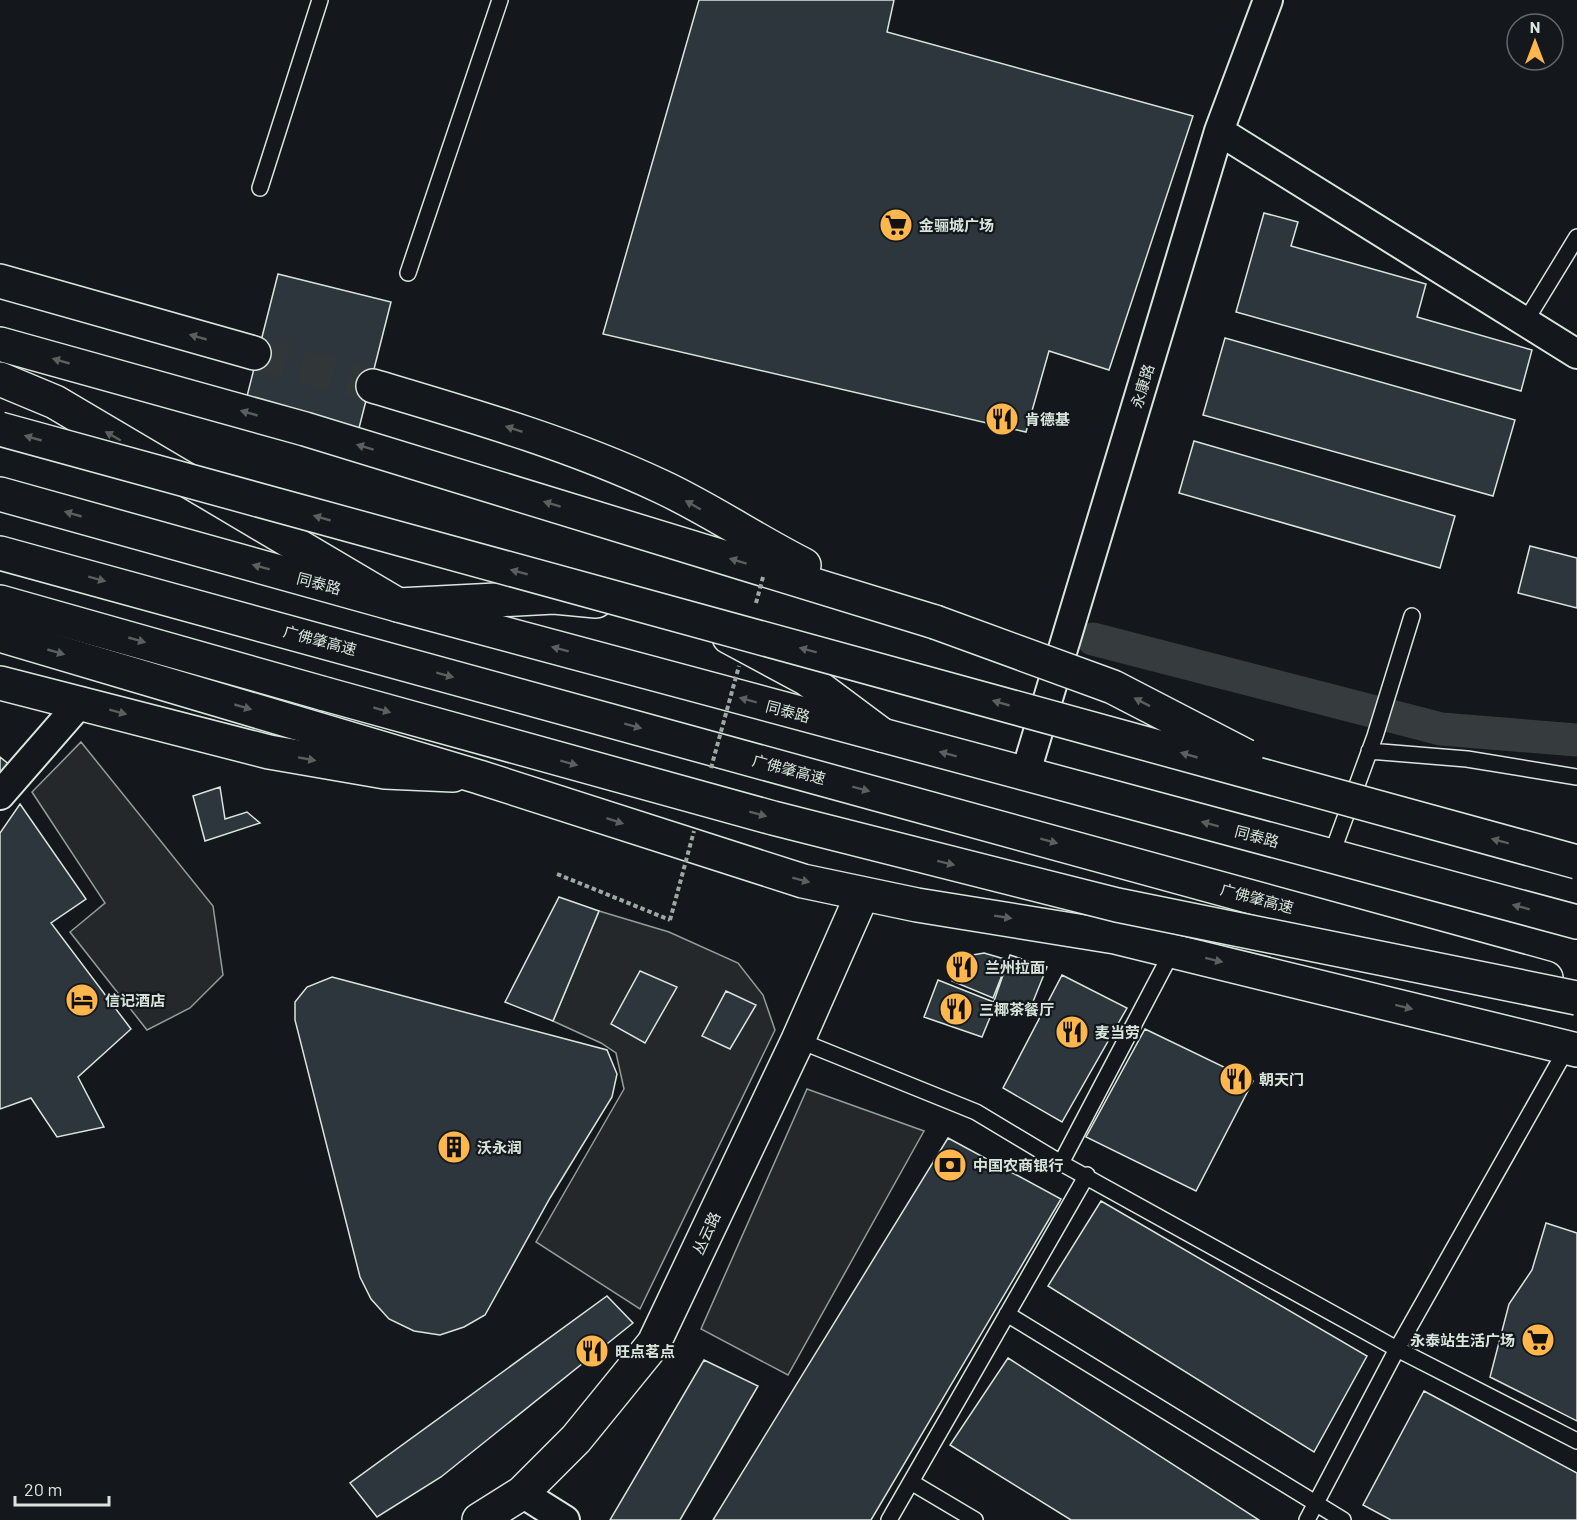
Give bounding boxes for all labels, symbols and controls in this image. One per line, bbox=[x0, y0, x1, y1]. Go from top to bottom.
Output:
north arrow bbox=[1505, 12, 1565, 72]
text: N bbox=[1530, 17, 1540, 36]
supermarket icon: 金骊城广场 bbox=[878, 207, 914, 243]
place label: 金骊城广场 bbox=[919, 216, 994, 234]
one-way arrow bbox=[189, 332, 207, 341]
one-way arrow bbox=[52, 356, 70, 365]
street label: 永康路 bbox=[1127, 362, 1157, 410]
restaurant icon: 肯德基 bbox=[984, 401, 1020, 437]
one-way arrow bbox=[240, 408, 258, 417]
place label: 肯德基 bbox=[1025, 410, 1070, 428]
one-way arrow bbox=[505, 424, 523, 433]
one-way arrow bbox=[105, 430, 121, 441]
one-way arrow bbox=[24, 433, 42, 442]
one-way arrow bbox=[356, 442, 374, 451]
one-way arrow bbox=[543, 499, 561, 508]
one-way arrow bbox=[685, 500, 702, 510]
one-way arrow bbox=[64, 509, 82, 519]
one-way arrow bbox=[313, 513, 331, 523]
one-way arrow bbox=[729, 556, 747, 565]
one-way arrow bbox=[252, 562, 270, 571]
one-way arrow bbox=[510, 567, 528, 576]
street label: 同泰路 bbox=[295, 568, 343, 598]
one-way arrow bbox=[88, 575, 106, 585]
street label: 广佛肇高速 bbox=[281, 622, 359, 658]
one-way arrow bbox=[128, 636, 146, 646]
one-way arrow bbox=[551, 644, 569, 653]
one-way arrow bbox=[799, 644, 818, 654]
one-way arrow bbox=[47, 648, 65, 657]
one-way arrow bbox=[436, 670, 454, 680]
one-way arrow bbox=[739, 695, 757, 704]
street label: 同泰路 bbox=[764, 696, 812, 726]
one-way arrow bbox=[992, 697, 1010, 707]
one-way arrow bbox=[1134, 697, 1151, 707]
one-way arrow bbox=[234, 703, 252, 712]
one-way arrow bbox=[373, 706, 391, 715]
one-way arrow bbox=[109, 708, 127, 717]
one-way arrow bbox=[624, 722, 642, 732]
one-way arrow bbox=[939, 749, 957, 758]
one-way arrow bbox=[1180, 750, 1198, 759]
street label: 广佛肇高速 bbox=[750, 751, 828, 787]
one-way arrow bbox=[298, 755, 317, 764]
one-way arrow bbox=[560, 758, 579, 768]
one-way arrow bbox=[852, 785, 870, 794]
one-way arrow bbox=[749, 810, 767, 819]
one-way arrow bbox=[606, 817, 624, 826]
one-way arrow bbox=[1201, 819, 1219, 828]
street label: 同泰路 bbox=[1233, 821, 1281, 851]
one-way arrow bbox=[1491, 835, 1509, 845]
one-way arrow bbox=[1040, 837, 1058, 846]
one-way arrow bbox=[937, 858, 956, 868]
one-way arrow bbox=[792, 876, 810, 885]
street label: 广佛肇高速 bbox=[1218, 880, 1296, 916]
one-way arrow bbox=[1511, 902, 1529, 911]
one-way arrow bbox=[993, 913, 1012, 922]
restaurant icon: 兰州拉面 bbox=[944, 949, 980, 985]
one-way arrow bbox=[1205, 956, 1223, 966]
place label: 兰州拉面 bbox=[985, 958, 1045, 976]
hotel icon: 信记酒店 bbox=[64, 982, 100, 1018]
place label: 信记酒店 bbox=[105, 991, 165, 1009]
restaurant icon: 三椰茶餐厅 bbox=[938, 991, 974, 1027]
place label: 三椰茶餐厅 bbox=[979, 1000, 1054, 1018]
one-way arrow bbox=[1394, 1003, 1413, 1013]
restaurant icon: 麦当劳 bbox=[1054, 1014, 1090, 1050]
place label: 麦当劳 bbox=[1095, 1023, 1140, 1041]
restaurant icon: 朝天门 bbox=[1218, 1061, 1254, 1097]
place label: 朝天门 bbox=[1259, 1070, 1304, 1088]
building icon: 沃永润 bbox=[436, 1129, 472, 1165]
place label: 沃永润 bbox=[477, 1138, 522, 1156]
bank icon: 中国农商银行 bbox=[932, 1147, 968, 1183]
place label: 中国农商银行 bbox=[973, 1156, 1063, 1174]
street label: 丛云路 bbox=[688, 1209, 724, 1257]
supermarket icon: 永泰站生活广场 bbox=[1520, 1322, 1556, 1358]
place label: 永泰站生活广场 bbox=[1410, 1331, 1515, 1349]
restaurant icon: 旺点茗点 bbox=[574, 1333, 610, 1369]
place label: 旺点茗点 bbox=[615, 1342, 675, 1360]
scale bar bbox=[15, 1469, 110, 1507]
text: 20 m bbox=[24, 1478, 62, 1500]

